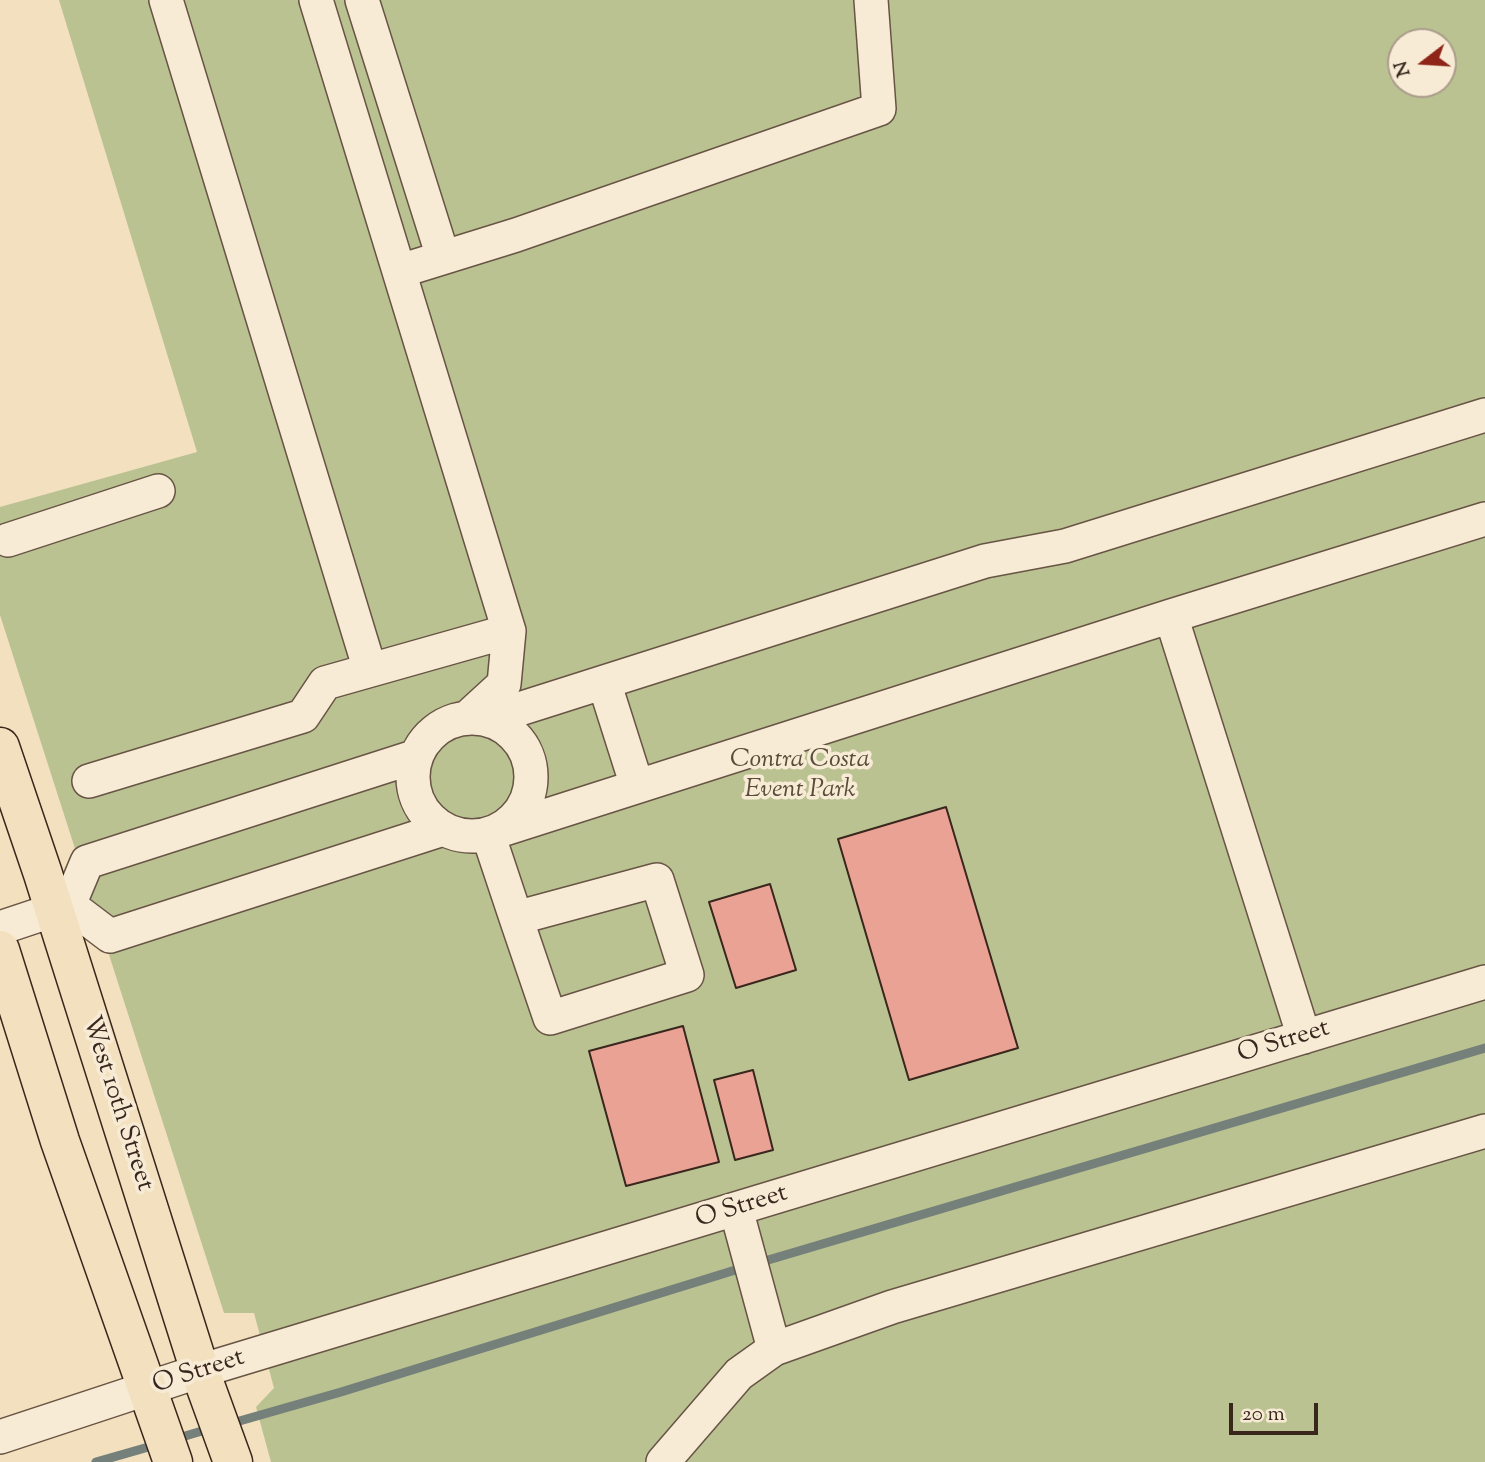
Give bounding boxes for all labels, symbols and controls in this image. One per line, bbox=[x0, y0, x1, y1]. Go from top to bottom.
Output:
north arrow bbox=[1387, 28, 1457, 98]
text: N bbox=[1388, 58, 1418, 80]
park label: Contra Costa Event Park bbox=[730, 746, 870, 808]
street label: West 10th Street bbox=[73, 1013, 159, 1195]
street label: O Street bbox=[1234, 1014, 1334, 1072]
street label: O Street bbox=[692, 1179, 792, 1237]
street label: O Street bbox=[149, 1344, 249, 1402]
scale bar bbox=[1233, 1388, 1322, 1432]
text: 20 m bbox=[1242, 1400, 1285, 1430]

